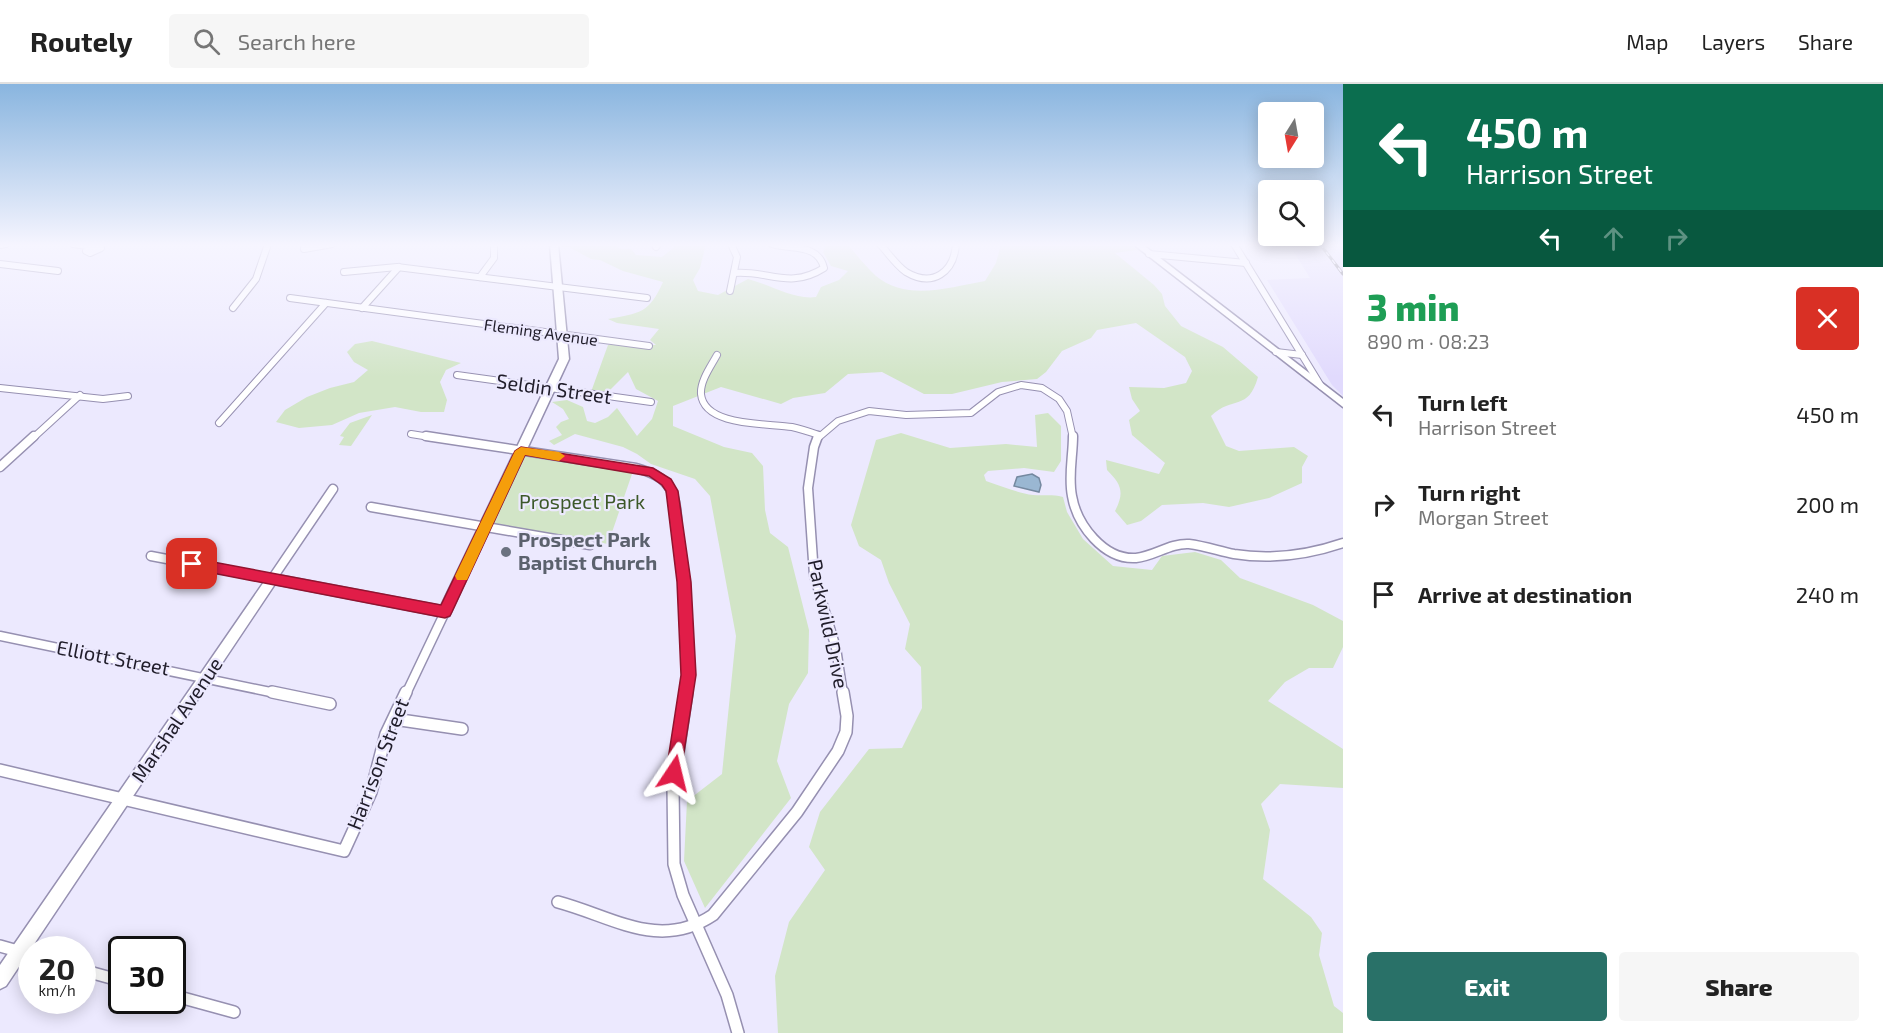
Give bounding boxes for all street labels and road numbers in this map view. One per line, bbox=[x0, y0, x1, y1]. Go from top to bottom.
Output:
street label: Fleming Avenue bbox=[483, 314, 599, 349]
street label: Seldin Street bbox=[495, 368, 614, 408]
street label: Parkwild Drive bbox=[804, 557, 854, 691]
street label: Elliott Street bbox=[55, 634, 172, 680]
street label: Marshal Avenue bbox=[125, 652, 227, 787]
street label: Harrison Street bbox=[341, 694, 413, 833]

